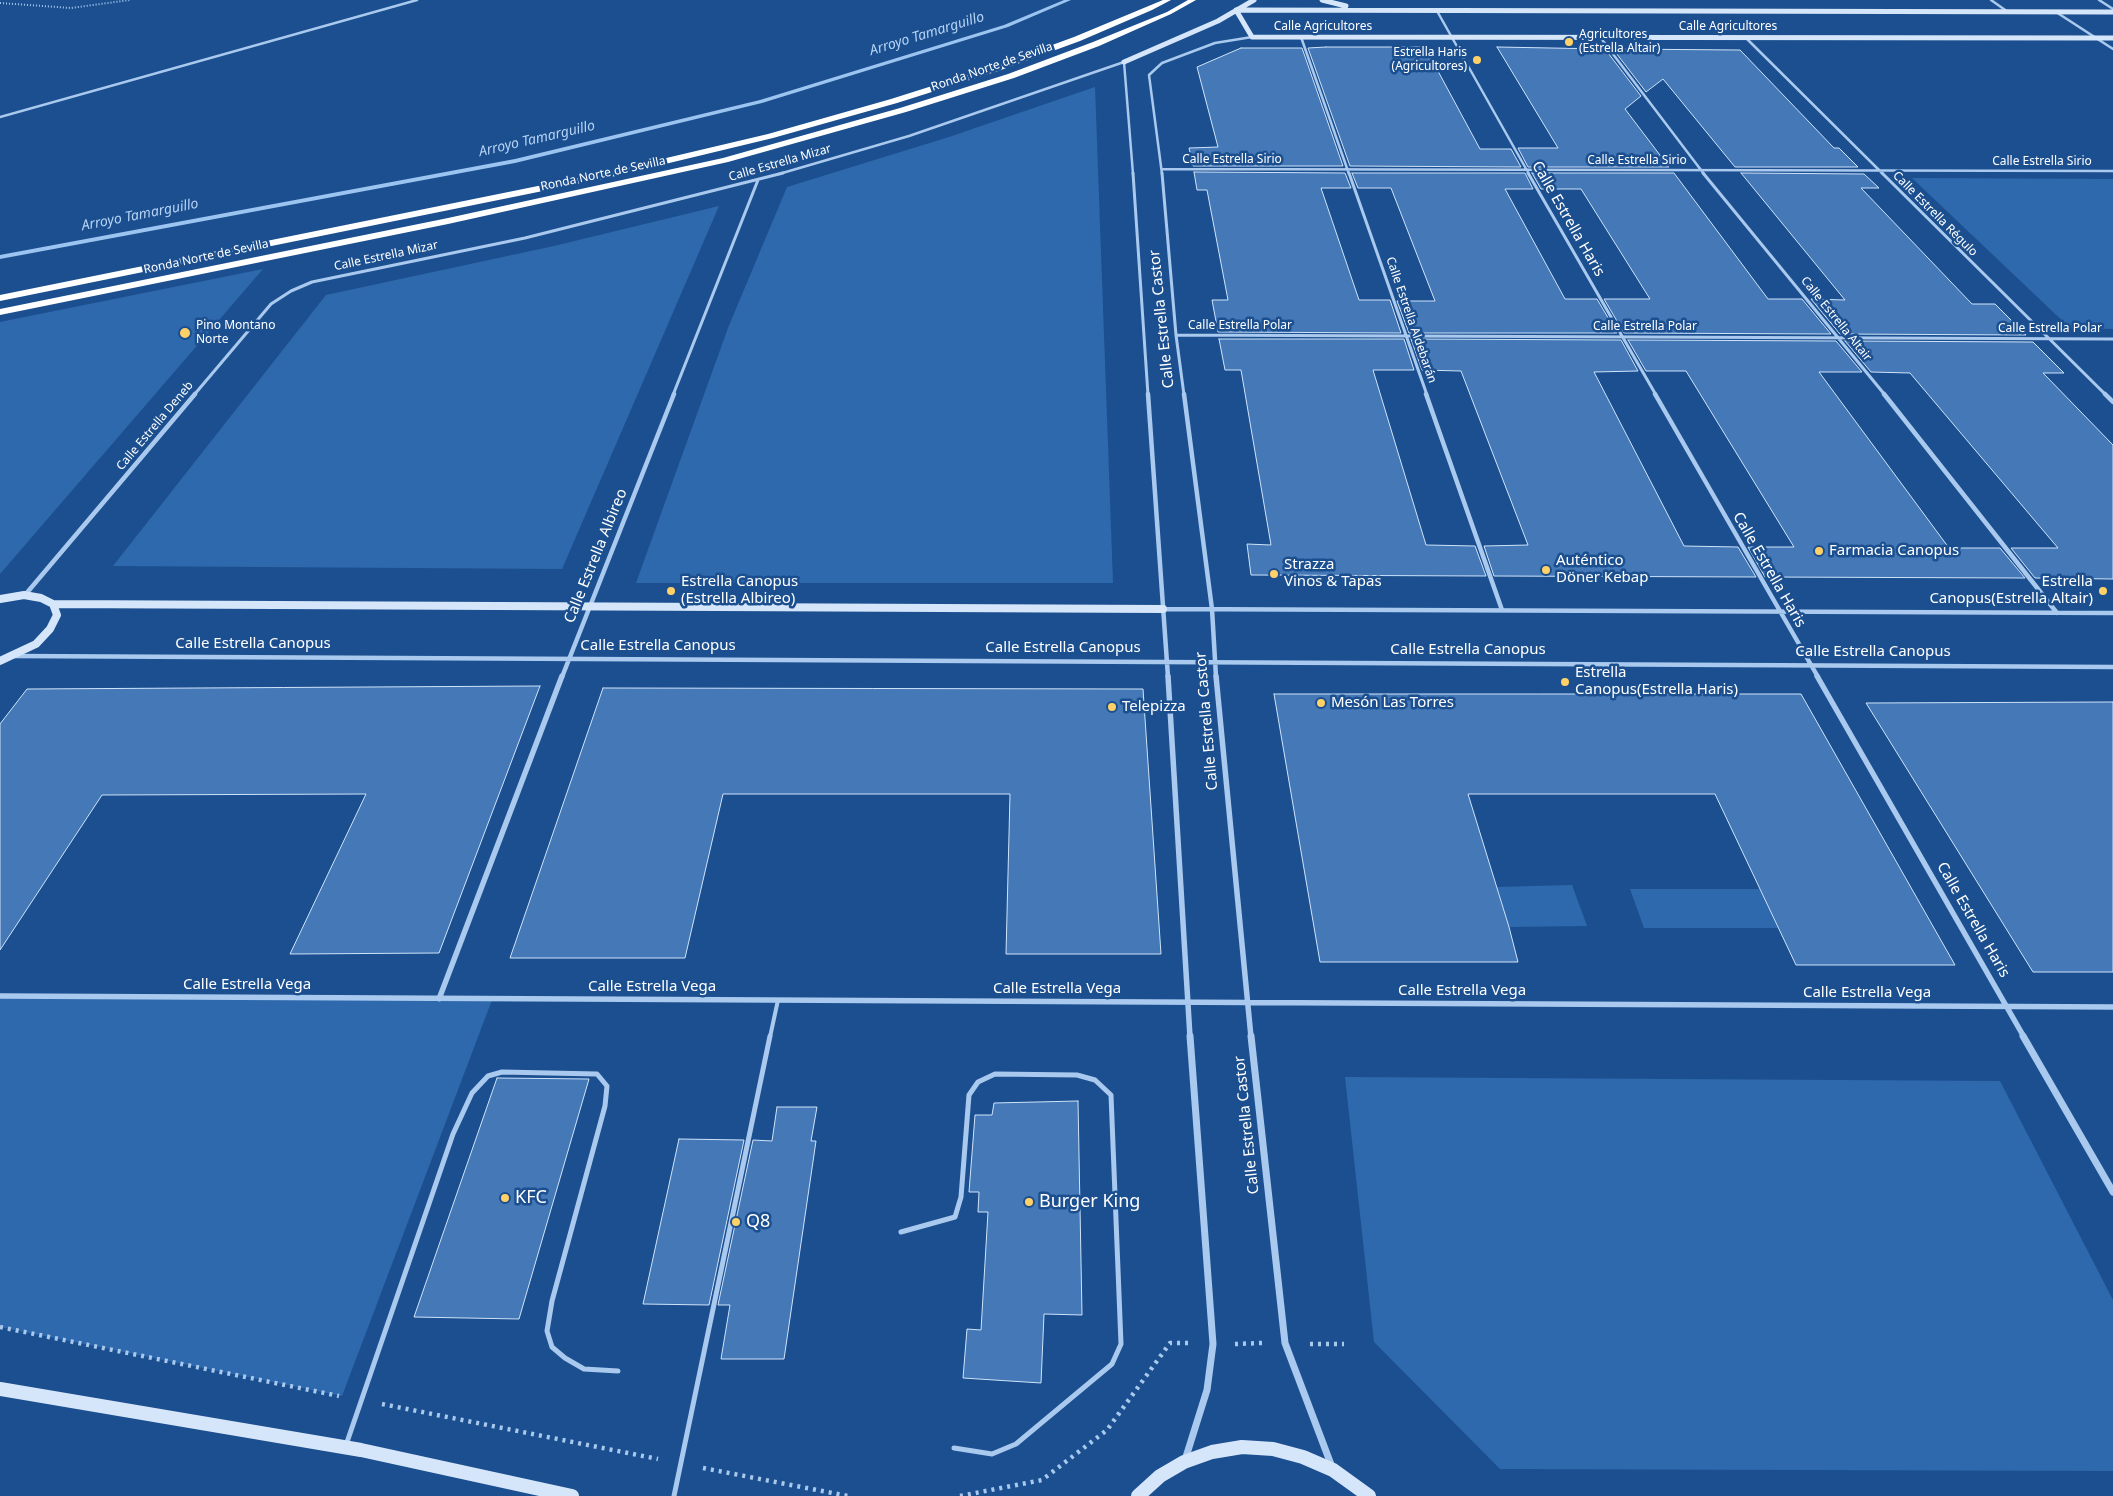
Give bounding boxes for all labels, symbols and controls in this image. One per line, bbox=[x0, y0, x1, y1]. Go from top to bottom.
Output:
water label: Arroyo Tamarguillo bbox=[868, 9, 986, 59]
street label: Calle Agricultores bbox=[1274, 20, 1372, 34]
street label: Calle Agricultores bbox=[1679, 20, 1777, 34]
place label: Agricultores (Estrella Altair) bbox=[1579, 28, 1660, 56]
marker: Agricultores (Estrella Altair) bbox=[1563, 36, 1575, 48]
street label: Ronda Norte de Sevilla bbox=[929, 39, 1055, 95]
place label: Estrella Haris (Agricultores) bbox=[1392, 46, 1467, 74]
marker: Estrella Haris (Agricultores) bbox=[1471, 54, 1483, 66]
water label: Arroyo Tamarguillo bbox=[477, 117, 597, 161]
street label: Calle Estrella Mizar bbox=[727, 141, 833, 185]
street label: Calle Estrella Sirio bbox=[1182, 153, 1282, 167]
street label: Ronda Norte de Sevilla bbox=[539, 154, 667, 194]
street label: Calle Estrella Sirio bbox=[1587, 154, 1687, 168]
street label: Calle Estrella Sirio bbox=[1992, 155, 2092, 169]
street label: Calle Estrella Haris bbox=[1528, 158, 1608, 280]
street label: Calle Estrella Régulo bbox=[1890, 169, 1980, 259]
water label: Arroyo Tamarguillo bbox=[80, 195, 200, 235]
street label: Ronda Norte de Sevilla bbox=[142, 237, 270, 277]
street label: Calle Estrella Mizar bbox=[333, 238, 439, 274]
street label: Calle Estrella Castor bbox=[1146, 249, 1178, 389]
street label: Calle Estrella Aldebarán bbox=[1383, 255, 1439, 385]
street label: Calle Estrella Altair bbox=[1798, 274, 1874, 364]
place label: Pino Montano Norte bbox=[196, 319, 275, 347]
street label: Calle Estrella Polar bbox=[1188, 319, 1292, 333]
street label: Calle Estrella Polar bbox=[1593, 320, 1697, 334]
street label: Calle Estrella Polar bbox=[1998, 322, 2102, 336]
marker: Pino Montano Norte bbox=[178, 326, 192, 340]
street label: Calle Estrella Deneb bbox=[114, 379, 196, 473]
street label: Calle Estrella Albireo bbox=[561, 486, 631, 626]
street label: Calle Estrella Haris bbox=[1729, 509, 1809, 631]
place label: Farmacia Canopus bbox=[1829, 542, 1959, 560]
marker: Farmacia Canopus bbox=[1813, 545, 1825, 557]
place label: Auténtico Döner Kebap bbox=[1556, 552, 1648, 587]
place label: Strazza Vinos & Tapas bbox=[1284, 556, 1382, 591]
marker: Auténtico Döner Kebap bbox=[1540, 564, 1552, 576]
marker: Strazza Vinos & Tapas bbox=[1268, 568, 1280, 580]
place label: Estrella Canopus (Estrella Albireo) bbox=[681, 573, 798, 608]
place label: Estrella Canopus(Estrella Altair) bbox=[1929, 573, 2093, 608]
marker: Estrella Canopus (Estrella Albireo) bbox=[665, 585, 677, 597]
marker: Estrella Canopus(Estrella Altair) bbox=[2097, 585, 2109, 597]
street label: Calle Estrella Canopus bbox=[175, 635, 331, 653]
street label: Calle Estrella Canopus bbox=[580, 637, 736, 655]
street label: Calle Estrella Canopus bbox=[985, 639, 1141, 657]
street label: Calle Estrella Canopus bbox=[1390, 641, 1546, 659]
street label: Calle Estrella Canopus bbox=[1795, 643, 1951, 661]
street label: Calle Estrella Castor bbox=[1192, 651, 1222, 791]
place label: Estrella Canopus(Estrella Haris) bbox=[1575, 664, 1738, 699]
marker: Estrella Canopus(Estrella Haris) bbox=[1559, 676, 1571, 688]
place label: Mesón Las Torres bbox=[1331, 694, 1454, 712]
marker: Mesón Las Torres bbox=[1315, 697, 1327, 709]
place label: Telepizza bbox=[1122, 698, 1186, 716]
marker: Telepizza bbox=[1106, 701, 1118, 713]
street label: Calle Estrella Haris bbox=[1933, 859, 2013, 981]
street label: Calle Estrella Vega bbox=[183, 976, 311, 994]
street label: Calle Estrella Vega bbox=[588, 978, 716, 996]
street label: Calle Estrella Vega bbox=[993, 980, 1121, 998]
street label: Calle Estrella Vega bbox=[1398, 982, 1526, 1000]
street label: Calle Estrella Vega bbox=[1803, 984, 1931, 1002]
street label: Calle Estrella Castor bbox=[1231, 1055, 1263, 1195]
place label: KFC bbox=[515, 1187, 547, 1209]
place label: Burger King bbox=[1039, 1191, 1140, 1213]
marker: KFC bbox=[499, 1192, 511, 1204]
marker: Burger King bbox=[1023, 1196, 1035, 1208]
place label: Q8 bbox=[746, 1211, 770, 1233]
marker: Q8 bbox=[730, 1216, 742, 1228]

